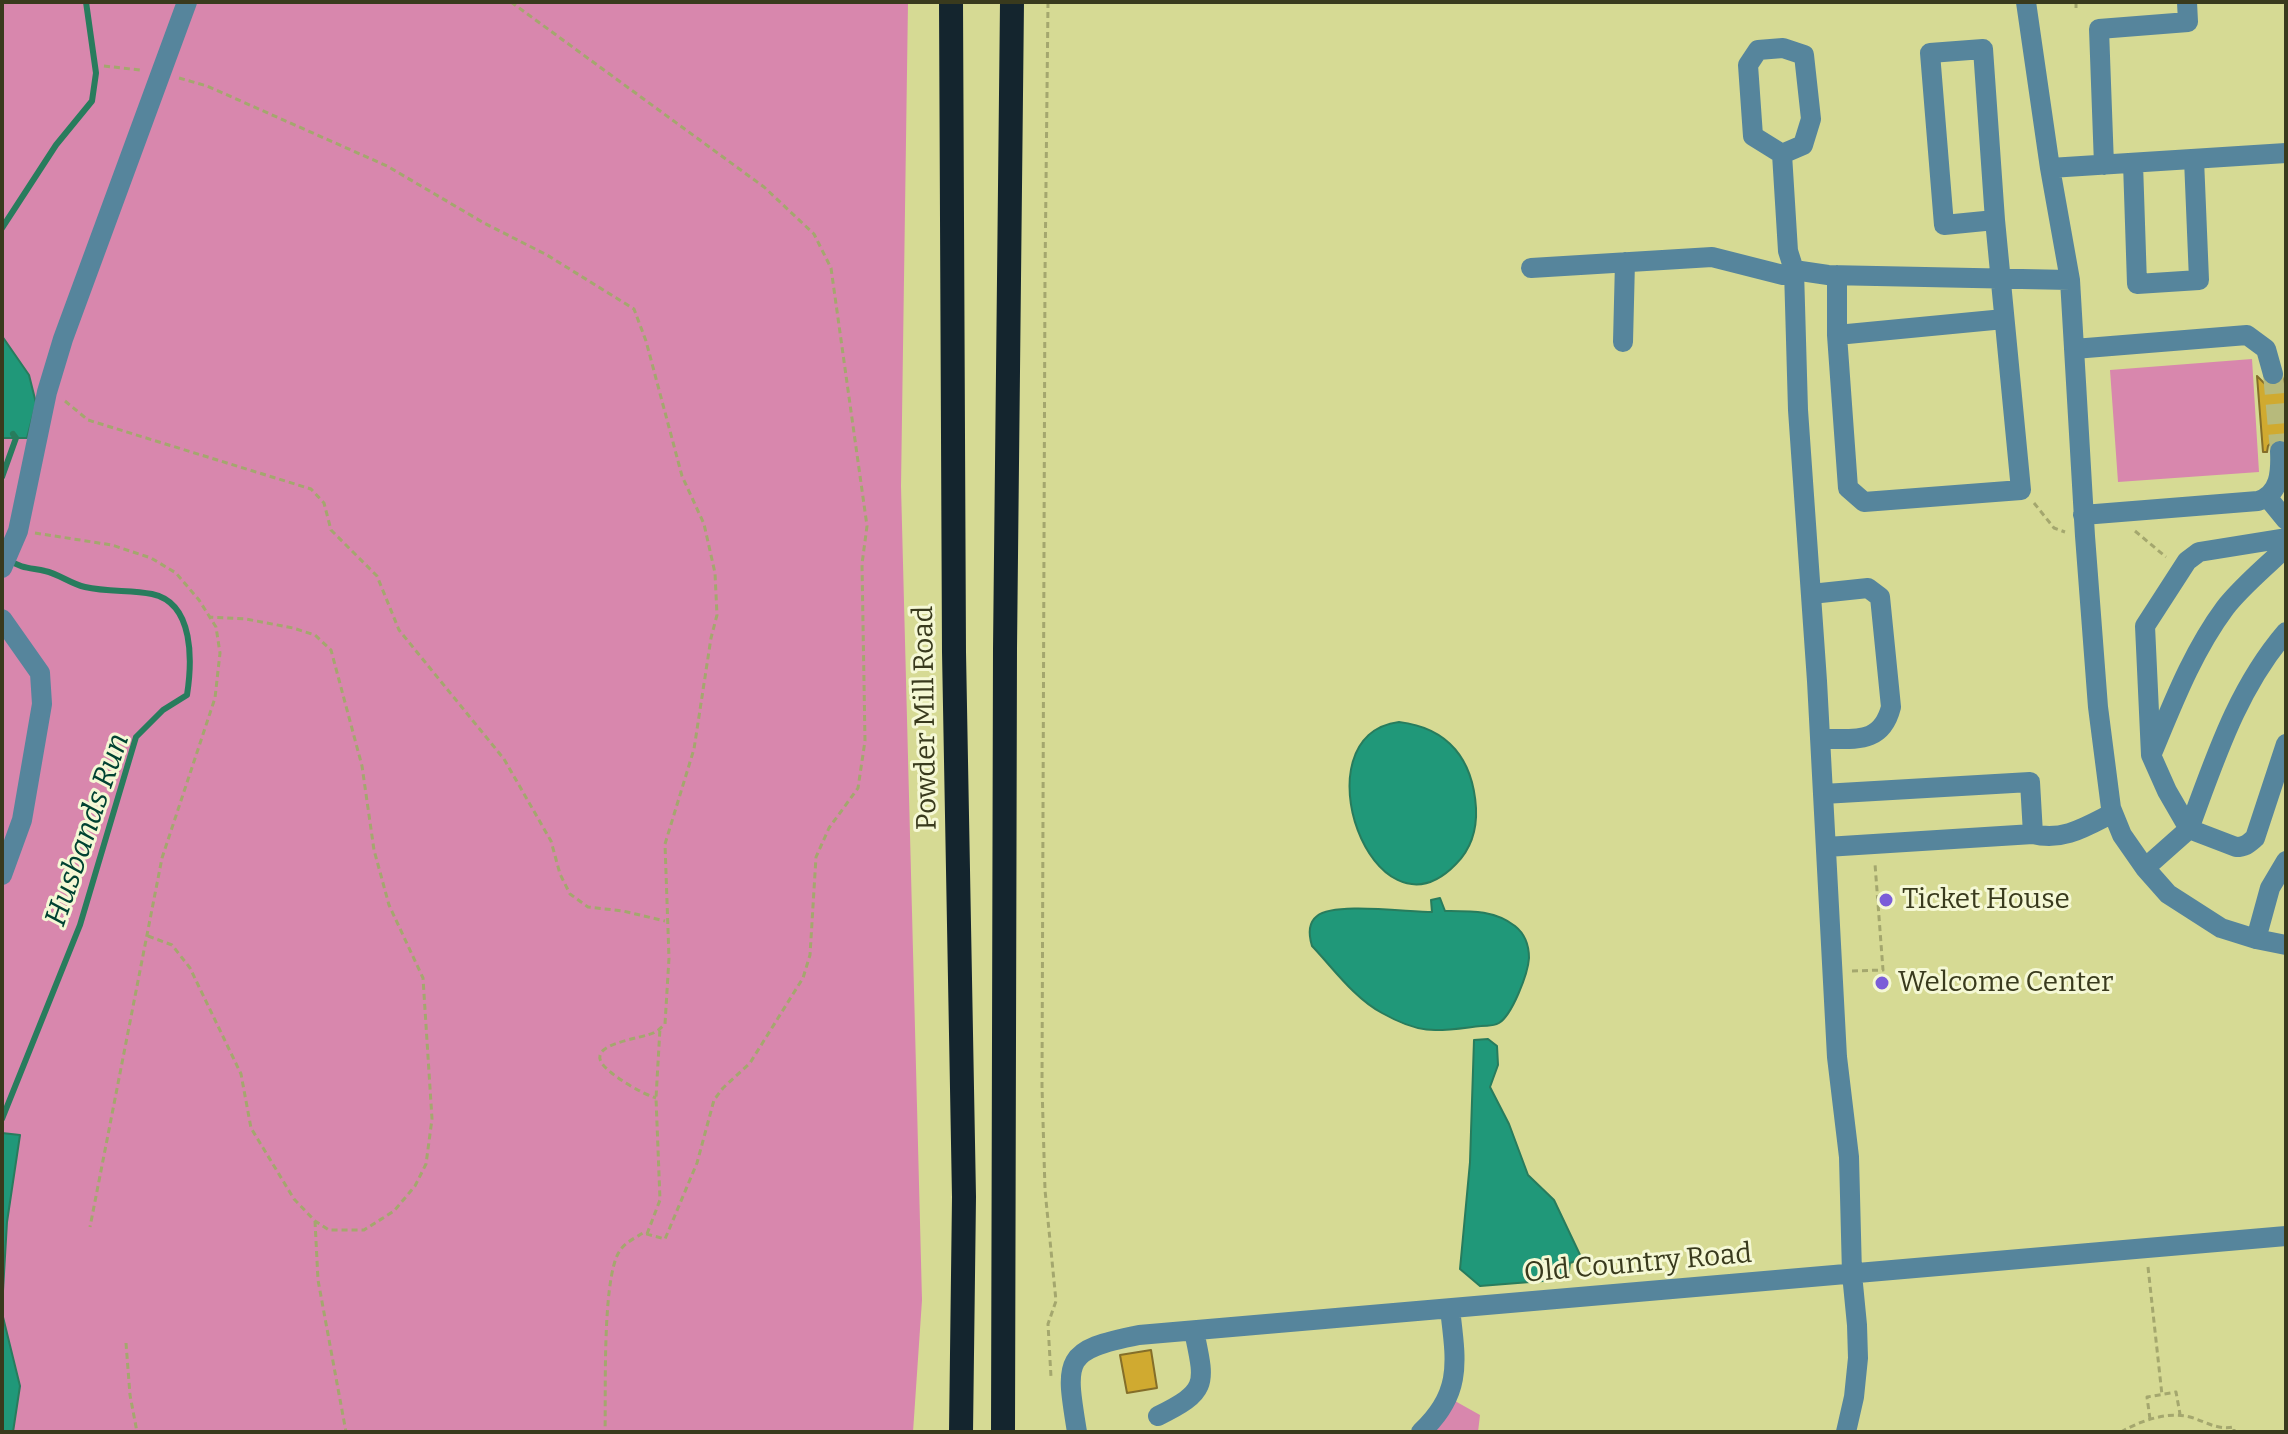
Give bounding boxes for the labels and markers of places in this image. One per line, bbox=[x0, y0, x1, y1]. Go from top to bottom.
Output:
place label: Ticket House bbox=[1902, 883, 2070, 917]
marker: Ticket House bbox=[1877, 891, 1895, 909]
place label: Welcome Center bbox=[1898, 966, 2113, 1000]
marker: Welcome Center bbox=[1873, 974, 1891, 992]

